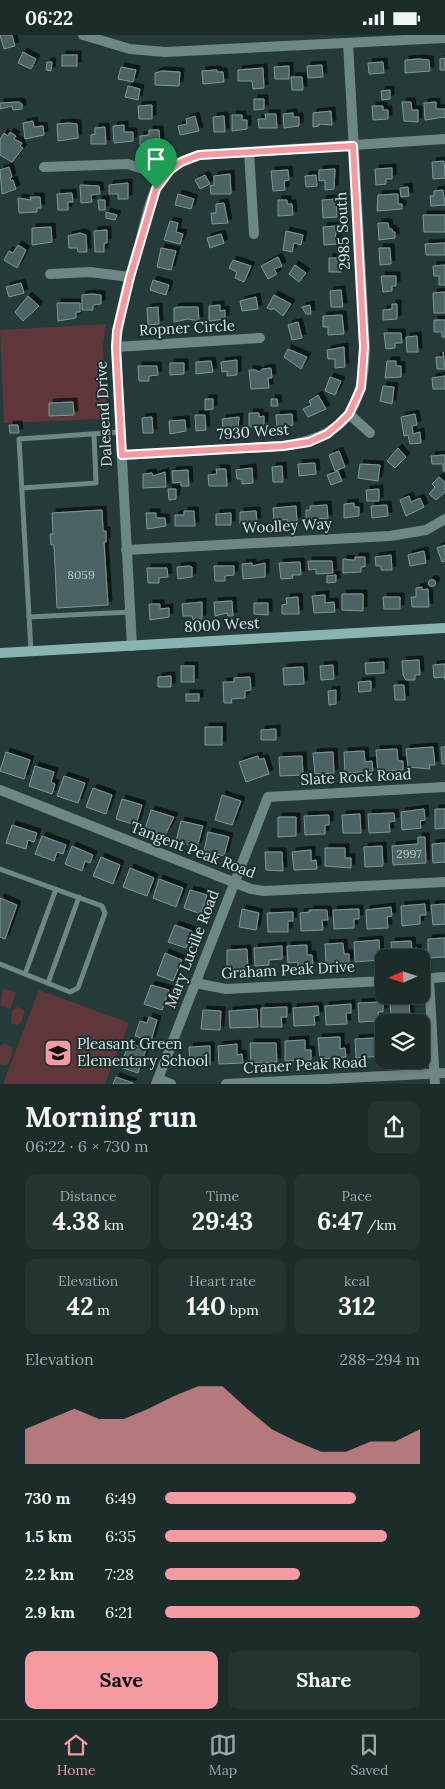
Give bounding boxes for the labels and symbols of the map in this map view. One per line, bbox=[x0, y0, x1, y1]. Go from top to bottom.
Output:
pin bbox=[135, 138, 177, 189]
street label: 2985 South bbox=[331, 191, 354, 271]
street label: Ropner Circle bbox=[139, 316, 235, 340]
street label: Dalesend Drive bbox=[91, 361, 116, 467]
street label: 7930 West bbox=[216, 419, 290, 444]
street label: Woolley Way bbox=[242, 514, 332, 537]
house number: 8059 bbox=[67, 567, 95, 582]
street label: 8000 West bbox=[184, 613, 260, 636]
street label: Slate Rock Road bbox=[300, 764, 412, 789]
street label: Tangent Peak Road bbox=[128, 817, 259, 882]
house number: 2997 bbox=[396, 846, 422, 861]
street label: Mary Lucille Road bbox=[160, 887, 223, 1011]
north arrow bbox=[375, 949, 430, 1004]
street label: Graham Peak Drive bbox=[221, 957, 355, 982]
place label: Pleasant Green Elementary School bbox=[77, 1034, 208, 1070]
school or university icon: Pleasant Green Elementary School bbox=[43, 1038, 73, 1068]
street label: Craner Peak Road bbox=[243, 1052, 367, 1077]

